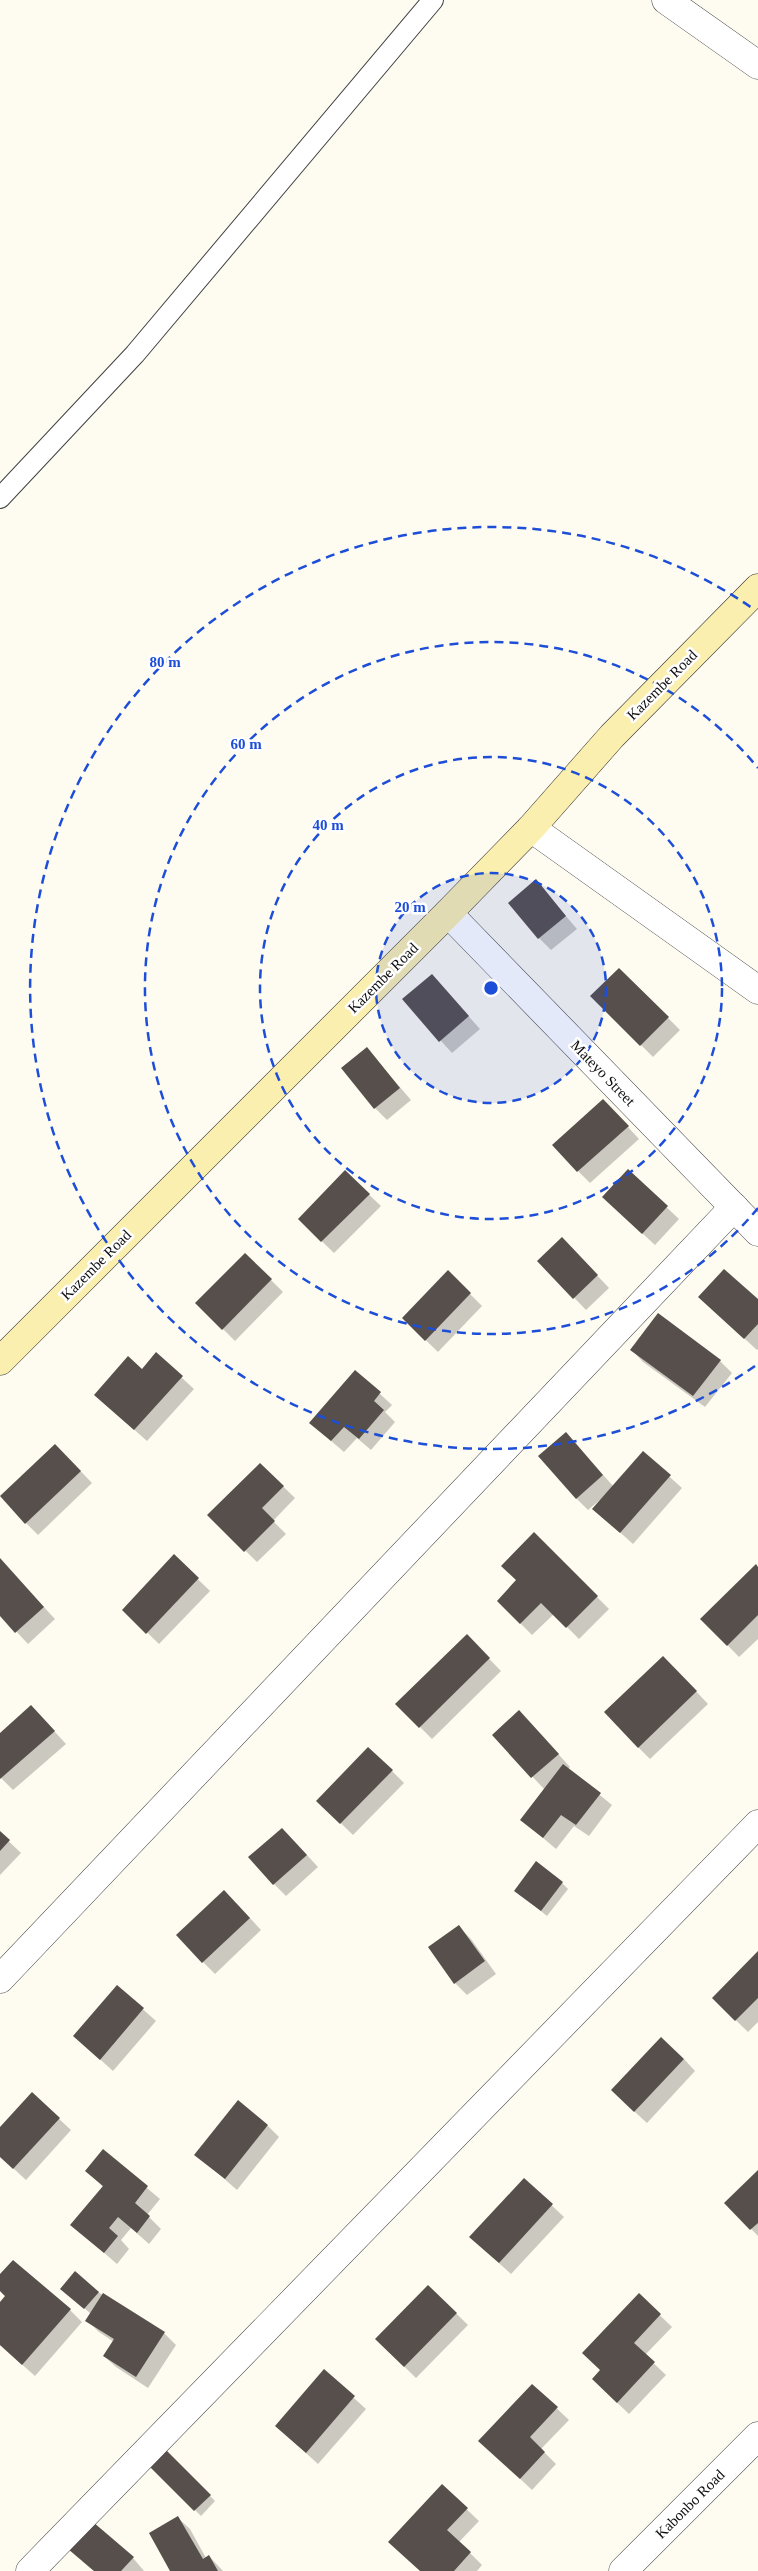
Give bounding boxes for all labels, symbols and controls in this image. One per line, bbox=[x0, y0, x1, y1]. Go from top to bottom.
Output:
street label: Kazembe Road bbox=[624, 646, 701, 723]
text: 80 m bbox=[149, 654, 181, 670]
text: 60 m bbox=[230, 736, 262, 752]
text: 40 m bbox=[312, 817, 344, 833]
text: 20 m bbox=[394, 899, 426, 915]
street label: Kazembe Road bbox=[345, 939, 422, 1016]
centre of rings bbox=[482, 979, 500, 997]
street label: Mateyo Street bbox=[568, 1037, 639, 1110]
street label: Kazembe Road bbox=[58, 1226, 135, 1303]
street label: Kabonbo Road bbox=[652, 2466, 728, 2542]

